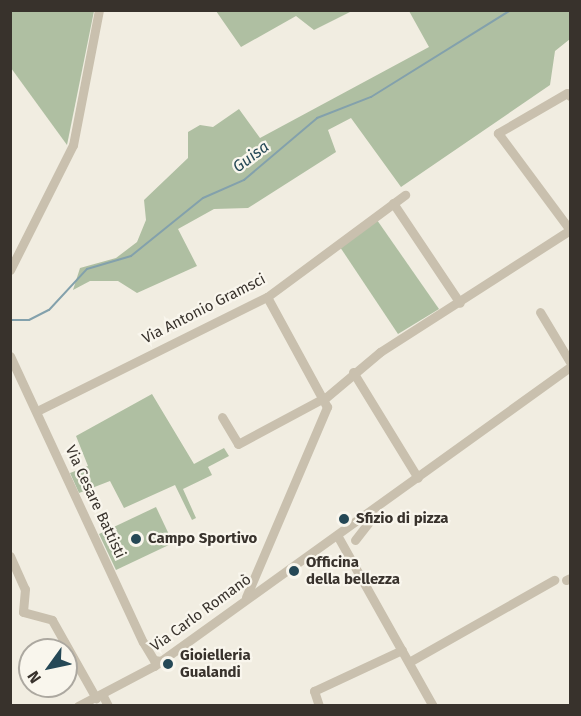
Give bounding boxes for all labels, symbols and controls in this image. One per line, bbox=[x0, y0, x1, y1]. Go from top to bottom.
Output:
water label: Guisa bbox=[229, 137, 273, 177]
street label: Via Antonio Gramsci bbox=[139, 270, 269, 348]
street label: Via Cesare Battisti bbox=[61, 443, 129, 561]
place label: Sfizio di pizza bbox=[356, 510, 449, 528]
marker: Sfizio di pizza bbox=[337, 512, 351, 526]
place label: Campo Sportivo bbox=[148, 530, 257, 548]
marker: Campo Sportivo bbox=[129, 532, 143, 546]
place label: Officina della bellezza bbox=[306, 553, 400, 588]
marker: Officina della bellezza bbox=[287, 564, 301, 578]
street label: Via Carlo Romanò bbox=[147, 570, 255, 656]
north arrow bbox=[18, 638, 78, 698]
place label: Gioielleria Gualandi bbox=[180, 646, 251, 681]
marker: Gioielleria Gualandi bbox=[161, 657, 175, 671]
text: N bbox=[23, 667, 45, 687]

